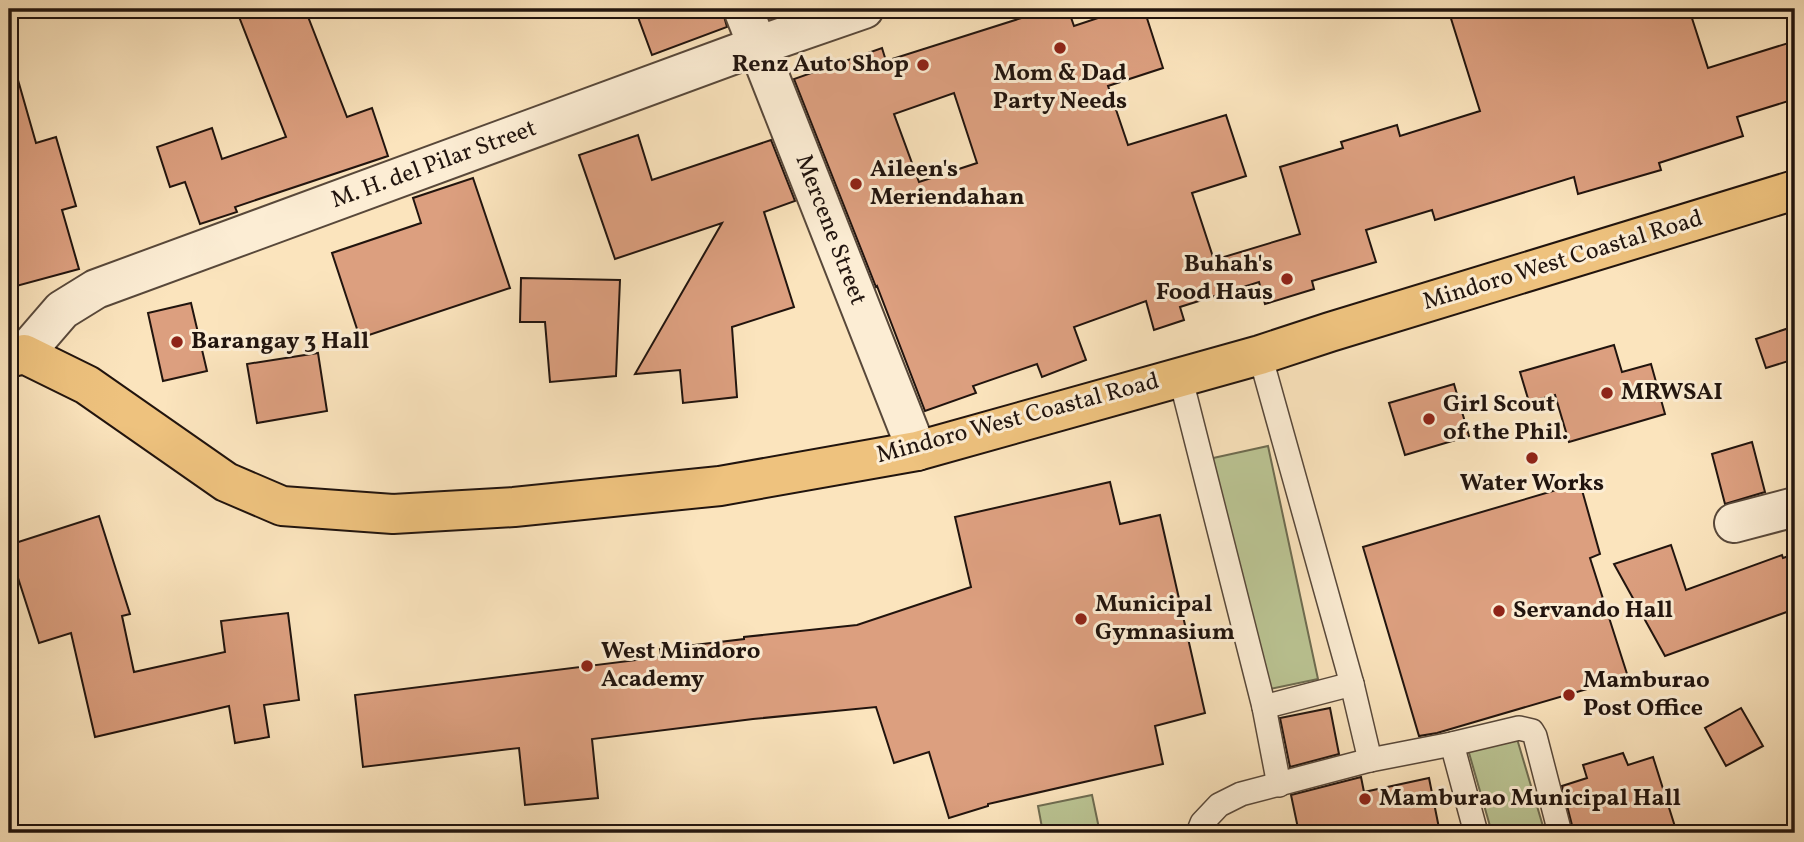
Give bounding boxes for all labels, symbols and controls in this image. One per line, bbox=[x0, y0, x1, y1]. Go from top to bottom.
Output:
marker: Mom & Dad Party Needs bbox=[1052, 40, 1068, 56]
place label: Renz Auto Shop bbox=[732, 48, 909, 82]
marker: Renz Auto Shop bbox=[915, 57, 931, 73]
place label: Mom & Dad Party Needs bbox=[993, 57, 1127, 119]
street label: M. H. del Pilar Street bbox=[327, 112, 541, 218]
street label: Mercene Street bbox=[786, 150, 874, 310]
place label: Aileen's Meriendahan bbox=[870, 153, 1025, 215]
marker: Aileen's Meriendahan bbox=[848, 176, 864, 192]
street label: Mindoro West Coastal Road bbox=[1419, 202, 1707, 320]
place label: Buhah's Food Haus bbox=[1156, 248, 1273, 310]
marker: Buhah's Food Haus bbox=[1279, 271, 1295, 287]
place label: Barangay 3 Hall bbox=[191, 325, 369, 359]
marker: Barangay 3 Hall bbox=[169, 334, 185, 350]
street label: Mindoro West Coastal Road bbox=[873, 365, 1163, 473]
place label: MRWSAI bbox=[1621, 376, 1723, 410]
marker: MRWSAI bbox=[1599, 385, 1615, 401]
place label: Girl Scout of the Phil. bbox=[1443, 388, 1569, 450]
marker: Girl Scout of the Phil. bbox=[1421, 411, 1437, 427]
marker: Water Works bbox=[1524, 450, 1540, 466]
place label: Water Works bbox=[1460, 467, 1604, 501]
place label: Municipal Gymnasium bbox=[1095, 588, 1235, 650]
place label: Servando Hall bbox=[1513, 594, 1673, 628]
marker: Servando Hall bbox=[1491, 603, 1507, 619]
marker: Municipal Gymnasium bbox=[1073, 611, 1089, 627]
place label: West Mindoro Academy bbox=[601, 635, 760, 697]
marker: West Mindoro Academy bbox=[579, 658, 595, 674]
place label: Mamburao Post Office bbox=[1583, 664, 1710, 726]
marker: Mamburao Post Office bbox=[1561, 687, 1577, 703]
place label: Mamburao Municipal Hall bbox=[1379, 782, 1681, 816]
marker: Mamburao Municipal Hall bbox=[1357, 791, 1373, 807]

